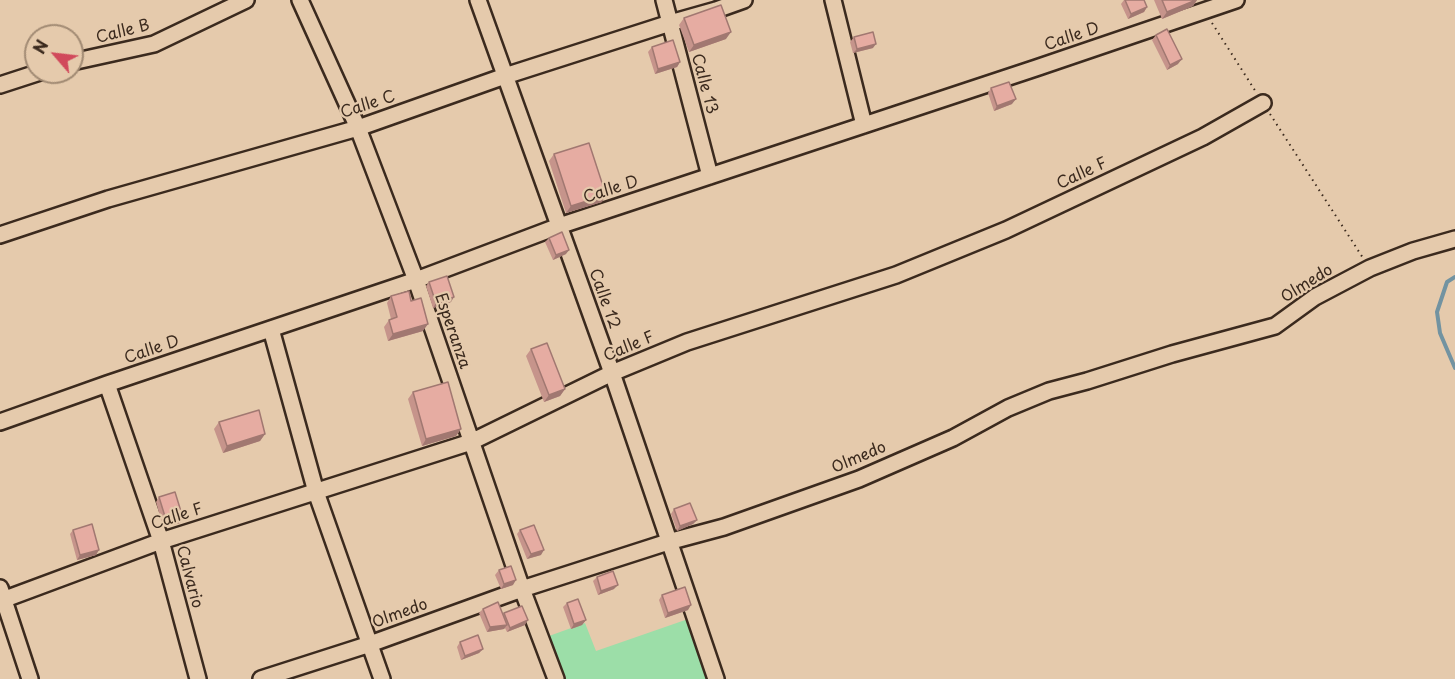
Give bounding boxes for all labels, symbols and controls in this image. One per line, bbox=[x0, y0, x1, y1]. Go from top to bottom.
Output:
street label: Calle B bbox=[94, 16, 152, 48]
street label: Calle D bbox=[1042, 19, 1102, 55]
north arrow bbox=[24, 24, 84, 84]
text: N bbox=[26, 35, 53, 58]
street label: Calle 13 bbox=[687, 52, 721, 116]
street label: Calle C bbox=[338, 87, 398, 123]
street label: Calle F bbox=[1054, 154, 1110, 194]
street label: Calle D bbox=[581, 172, 641, 208]
street label: Olmedo bbox=[1278, 261, 1336, 307]
street label: Calle 12 bbox=[584, 266, 624, 332]
street label: Esperanza bbox=[430, 291, 474, 371]
street label: Calle F bbox=[601, 328, 657, 366]
street label: Calle D bbox=[122, 332, 182, 368]
street label: Olmedo bbox=[829, 438, 889, 478]
street label: Calle F bbox=[149, 500, 205, 534]
street label: Calvario bbox=[171, 544, 207, 610]
street label: Olmedo bbox=[370, 595, 430, 633]

